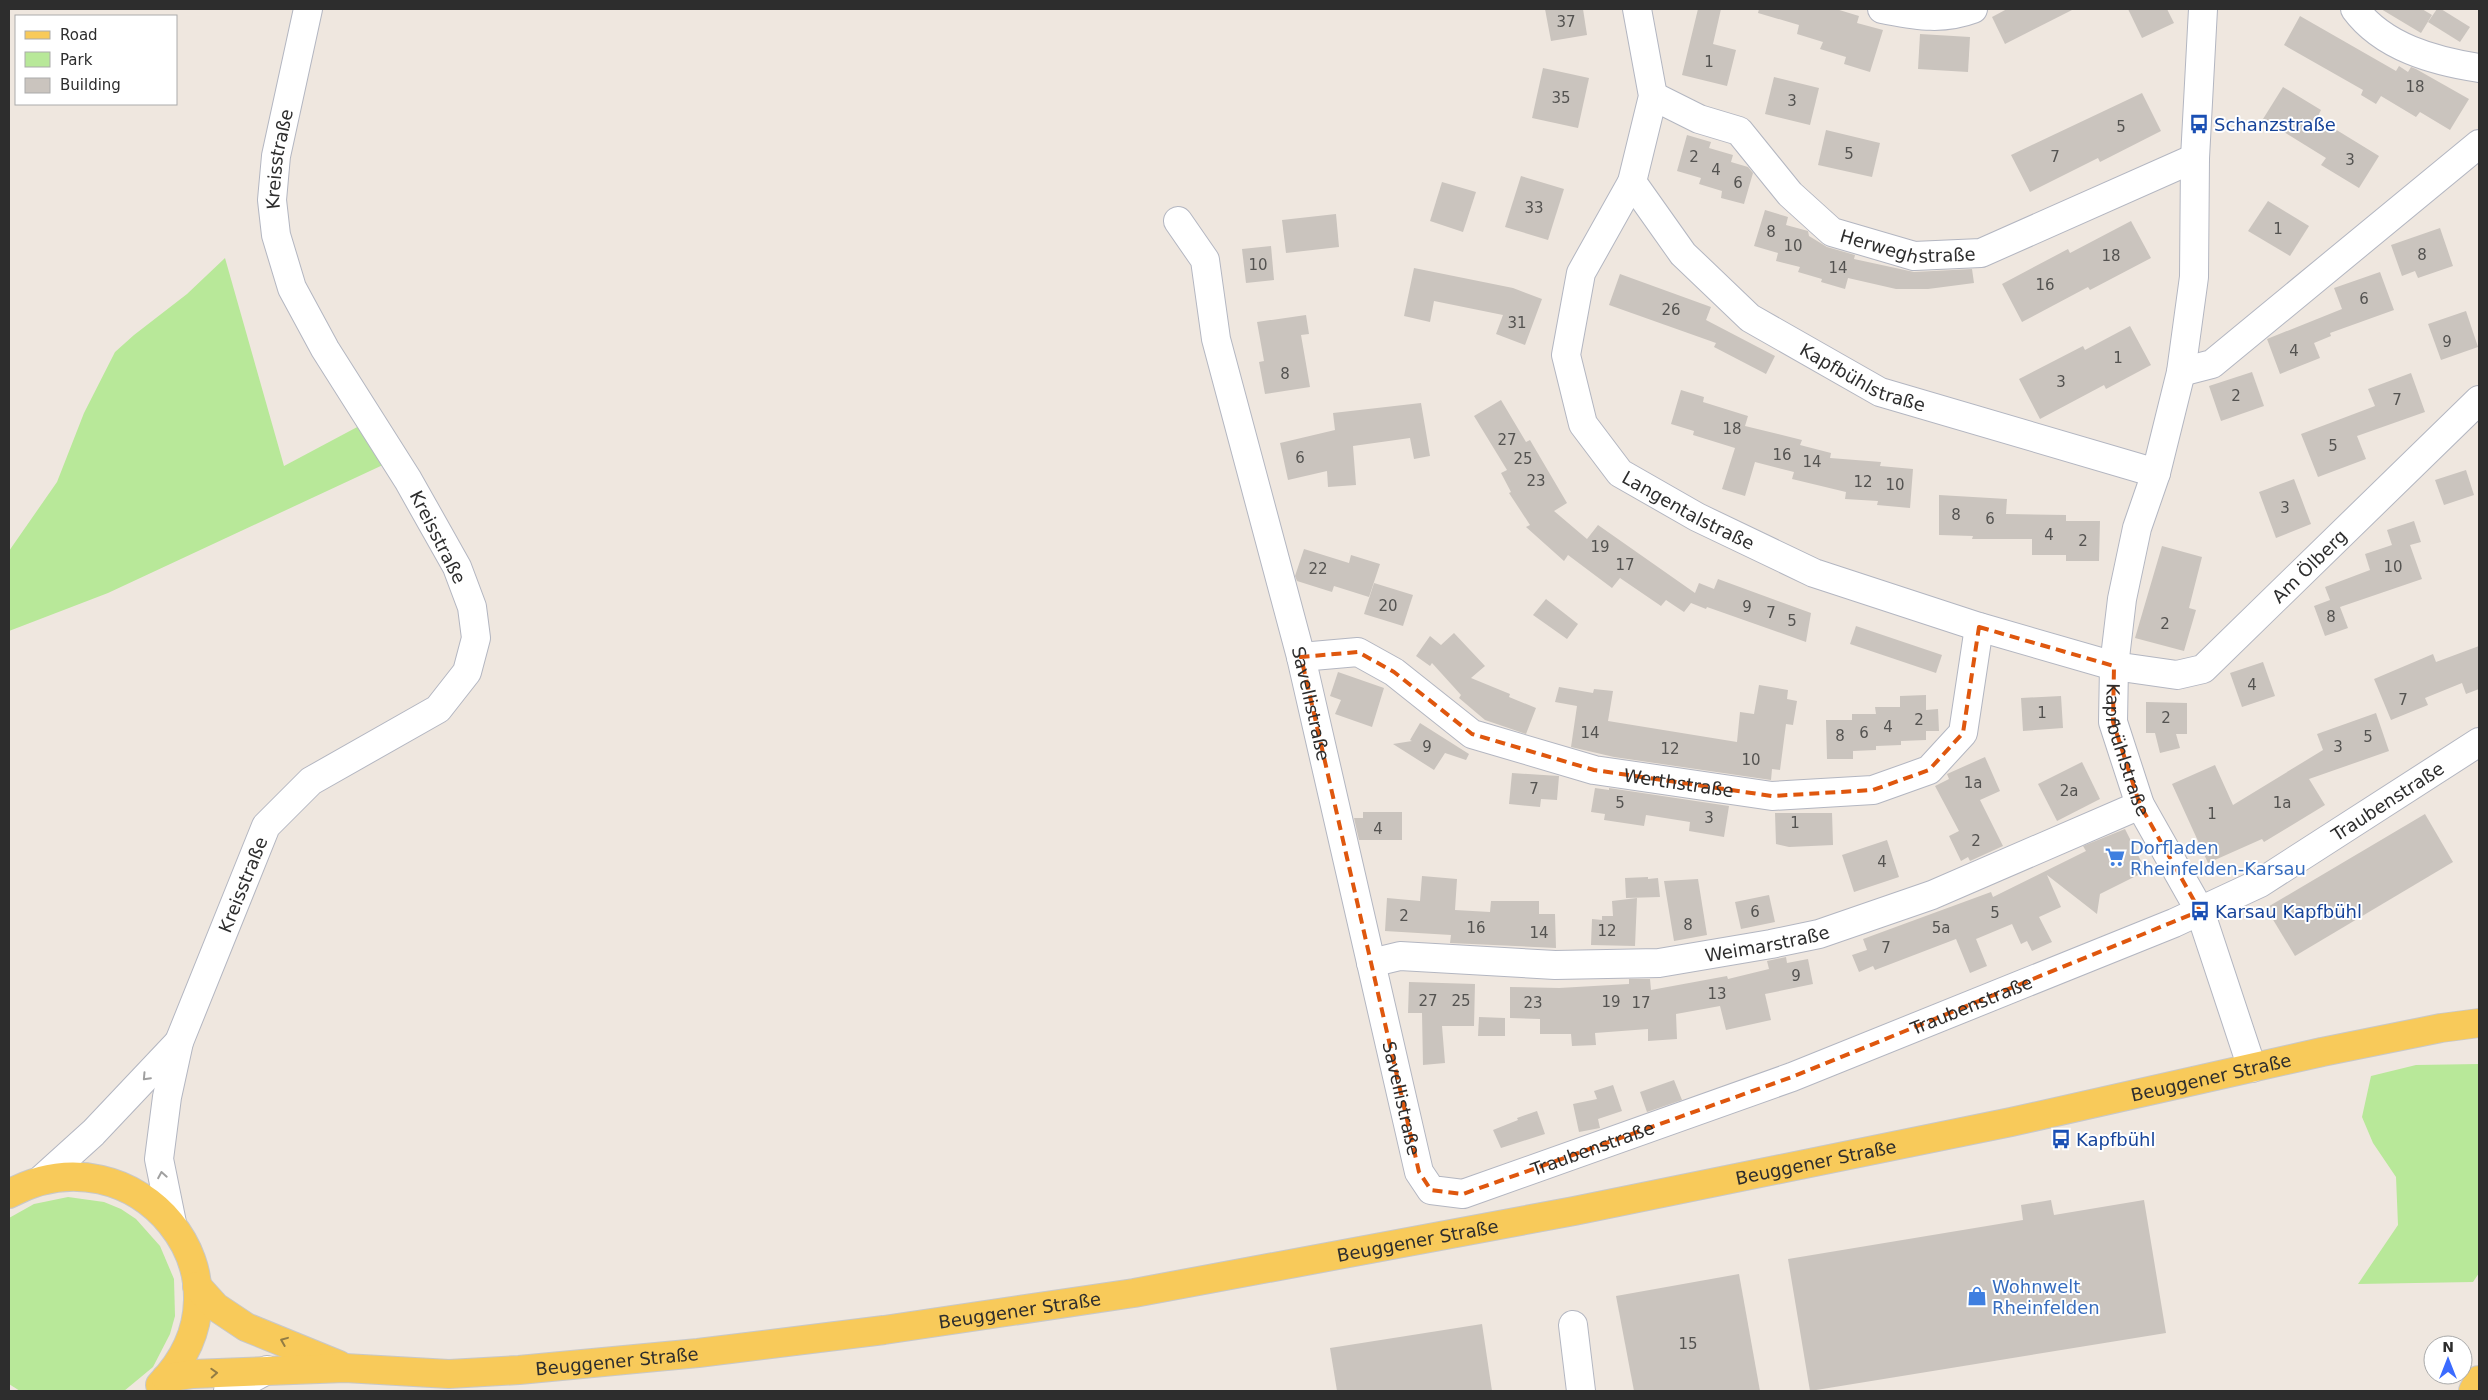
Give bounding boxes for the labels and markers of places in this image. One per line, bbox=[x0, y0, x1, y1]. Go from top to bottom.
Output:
bus stop icon: Schanzstraße bbox=[2188, 113, 2210, 135]
place label: Schanzstraße bbox=[2214, 114, 2336, 135]
place label: Dorfladen Rheinfelden-Karsau bbox=[2130, 837, 2306, 879]
supermarket icon: Dorfladen Rheinfelden-Karsau bbox=[2104, 846, 2126, 868]
bus stop icon: Karsau Kapfbühl bbox=[2189, 900, 2211, 922]
place label: Karsau Kapfbühl bbox=[2215, 901, 2362, 922]
bus stop icon: Kapfbühl bbox=[2050, 1128, 2072, 1150]
place label: Kapfbühl bbox=[2076, 1129, 2156, 1150]
place label: Wohnwelt Rheinfelden bbox=[1992, 1276, 2100, 1318]
shop icon: Wohnwelt Rheinfelden bbox=[1966, 1285, 1988, 1307]

